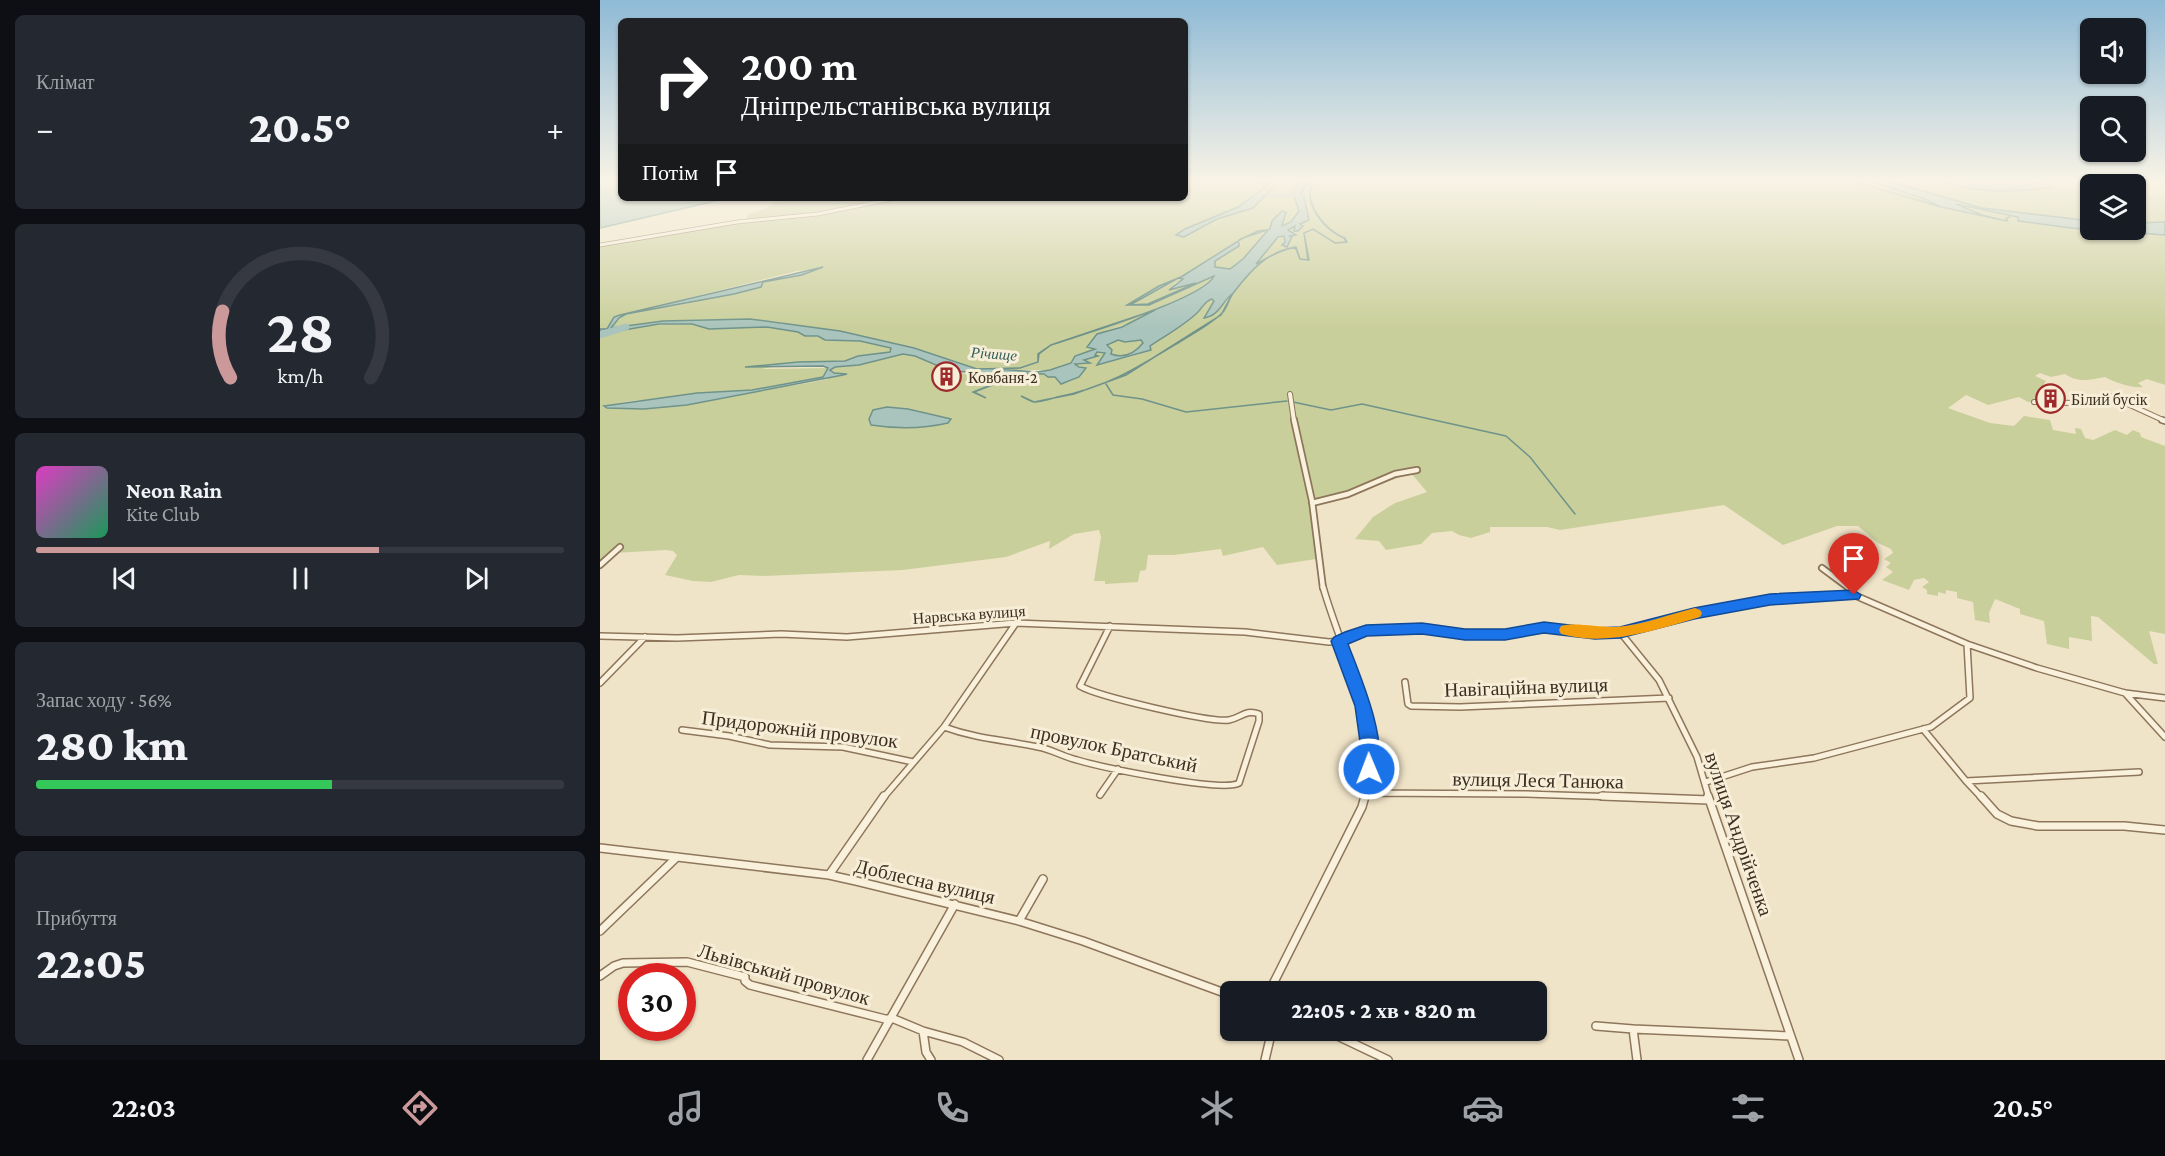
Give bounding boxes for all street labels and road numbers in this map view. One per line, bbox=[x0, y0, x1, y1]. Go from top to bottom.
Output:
street label: Нарвська вулиця bbox=[912, 602, 1027, 628]
street label: Навігаційна вулиця bbox=[1444, 673, 1608, 702]
street label: Придорожній провулок bbox=[700, 706, 900, 753]
street label: провулок Братський bbox=[1028, 720, 1200, 777]
street label: вулиця Андрійченка bbox=[1700, 749, 1777, 919]
street label: вулиця Леся Танюка bbox=[1452, 768, 1624, 793]
street label: Доблесна вулиця bbox=[852, 854, 997, 909]
street label: Львівський провулок bbox=[695, 939, 873, 1010]

